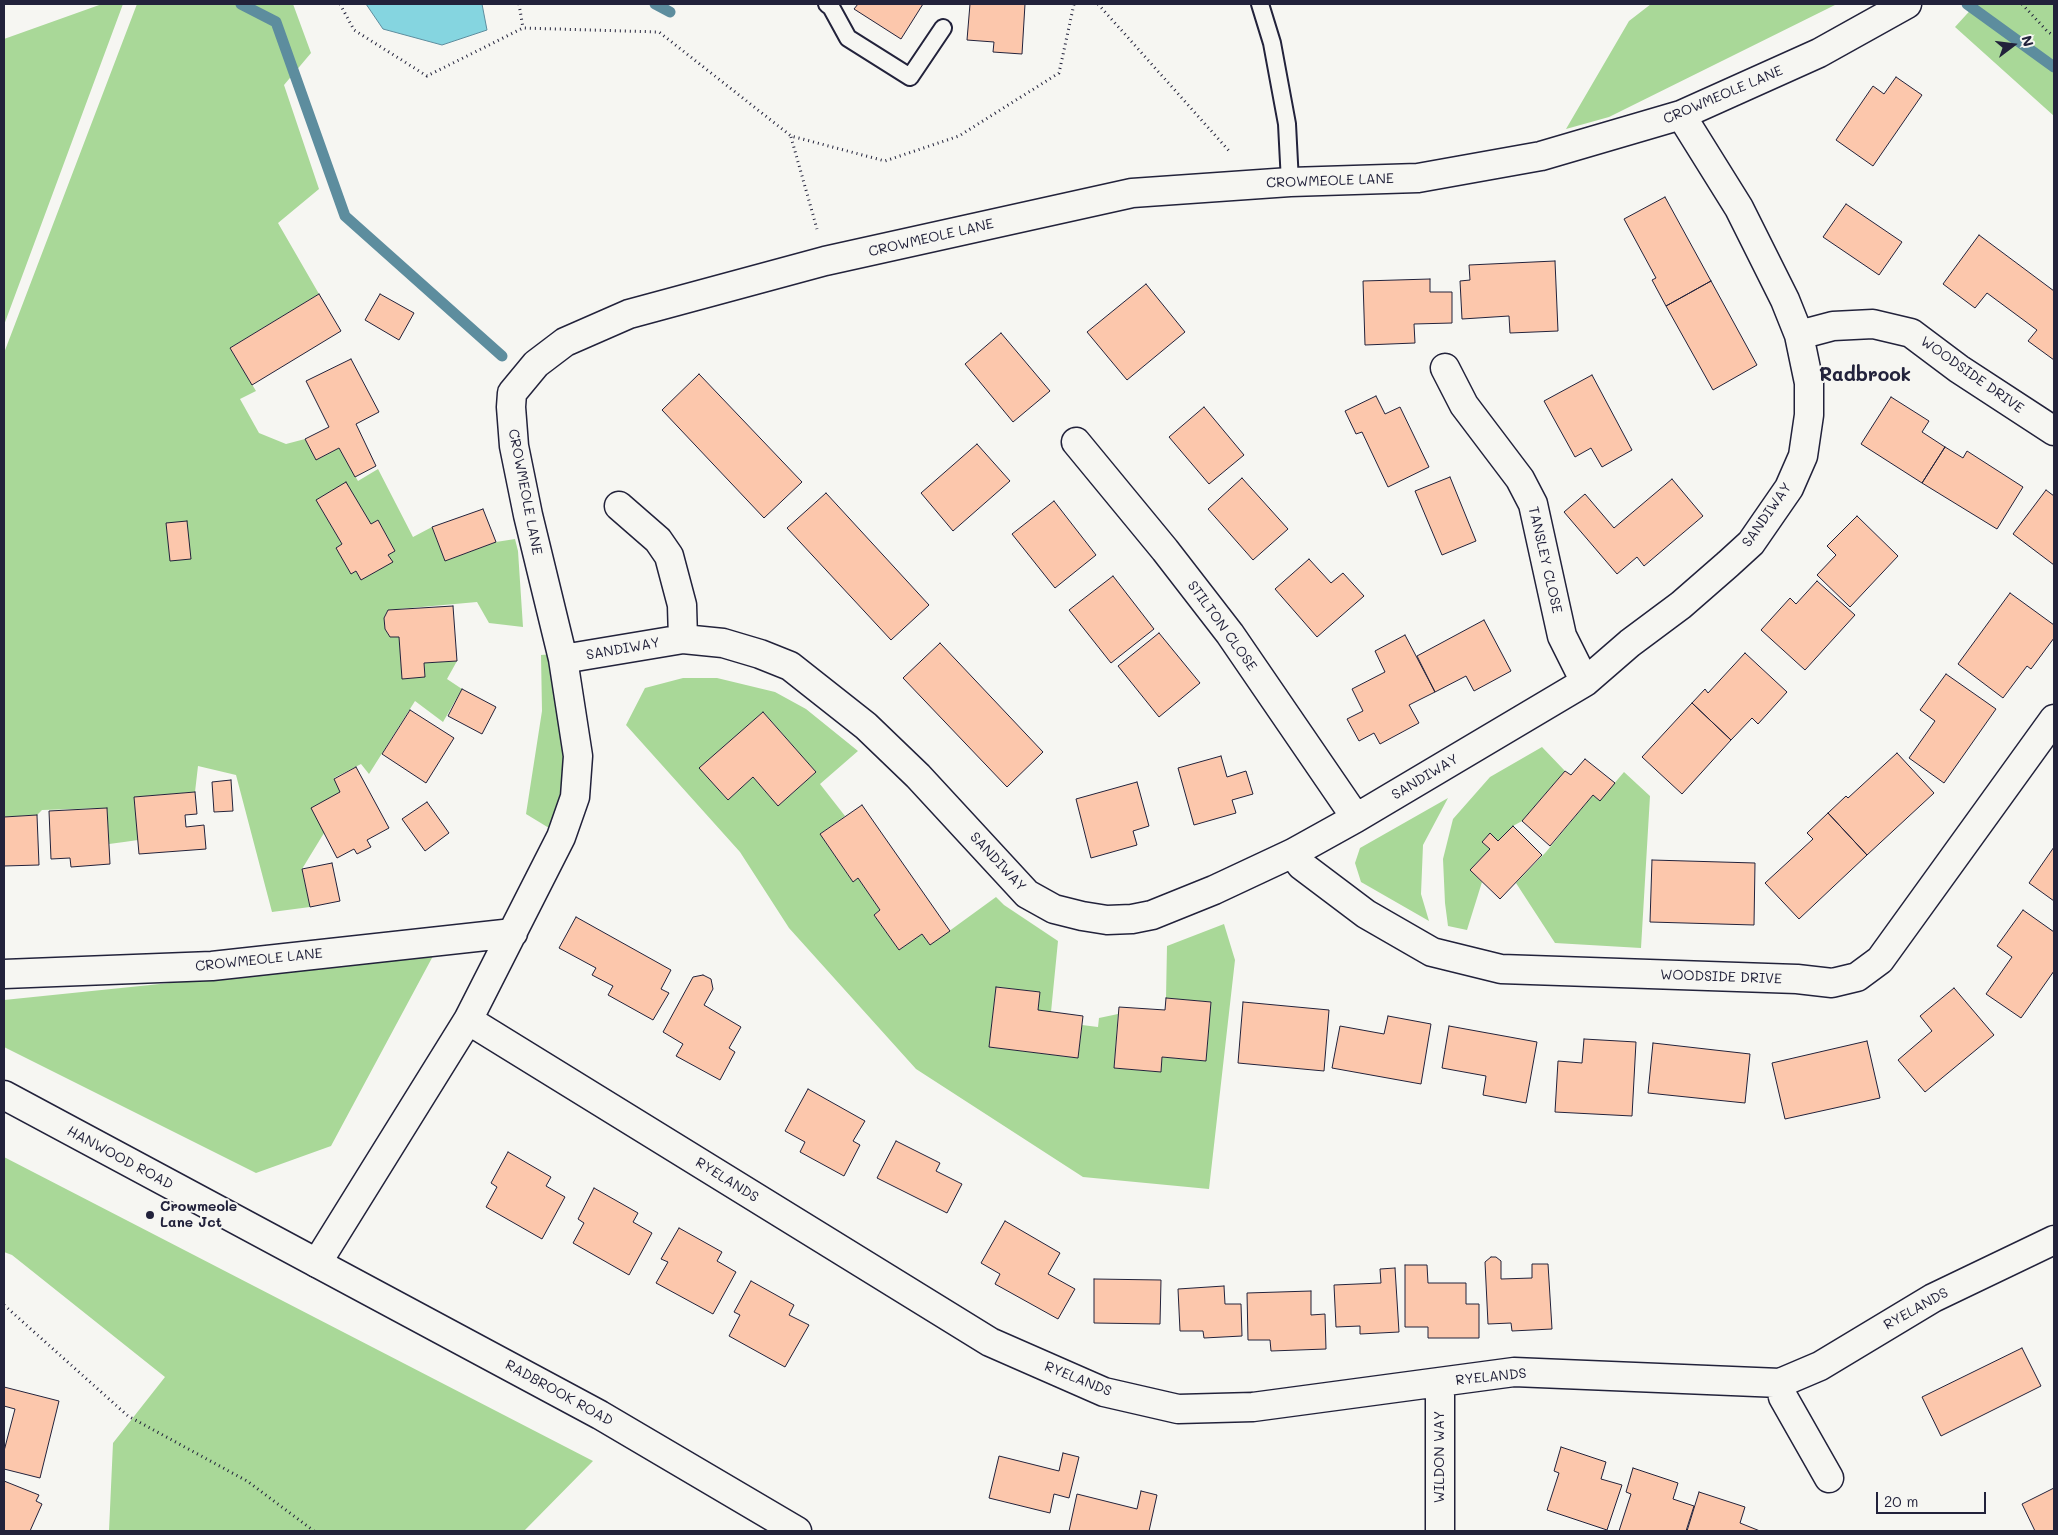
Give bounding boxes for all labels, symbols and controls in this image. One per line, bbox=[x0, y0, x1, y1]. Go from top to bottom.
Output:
north arrow bbox=[1988, 20, 2038, 70]
text: N bbox=[2017, 33, 2039, 49]
street label: CROWMEOLE LANE bbox=[1661, 62, 1785, 128]
street label: CROWMEOLE LANE bbox=[1266, 170, 1394, 192]
street label: CROWMEOLE LANE bbox=[867, 215, 995, 261]
street label: WOODSIDE DRIVE bbox=[1917, 333, 2027, 417]
district label: Radbrook bbox=[1819, 364, 1911, 386]
street label: CROWMEOLE LANE bbox=[505, 428, 545, 556]
street label: SANDIWAY bbox=[1739, 480, 1795, 550]
street label: TANSLEY CLOSE bbox=[1525, 505, 1565, 615]
street label: STILTON CLOSE bbox=[1184, 578, 1260, 674]
street label: SANDIWAY bbox=[585, 634, 661, 664]
street label: SANDIWAY bbox=[1389, 751, 1461, 803]
street label: SANDIWAY bbox=[966, 829, 1030, 895]
street label: CROWMEOLE LANE bbox=[195, 945, 323, 975]
street label: WOODSIDE DRIVE bbox=[1660, 966, 1782, 988]
street label: HANWOOD ROAD bbox=[64, 1123, 176, 1193]
street label: RYELANDS bbox=[692, 1154, 762, 1206]
place label: Crowmeole Lane Jct bbox=[160, 1199, 237, 1232]
marker: Crowmeole Lane Jct bbox=[144, 1209, 156, 1221]
street label: RYELANDS bbox=[1881, 1284, 1951, 1334]
street label: RADBROOK ROAD bbox=[502, 1356, 616, 1430]
street label: RYELANDS bbox=[1042, 1358, 1114, 1400]
street label: RYELANDS bbox=[1455, 1365, 1527, 1389]
street label: WILDON WAY bbox=[1432, 1411, 1448, 1503]
scale bar bbox=[1878, 1482, 1988, 1514]
text: 20 m bbox=[1884, 1491, 1918, 1511]

